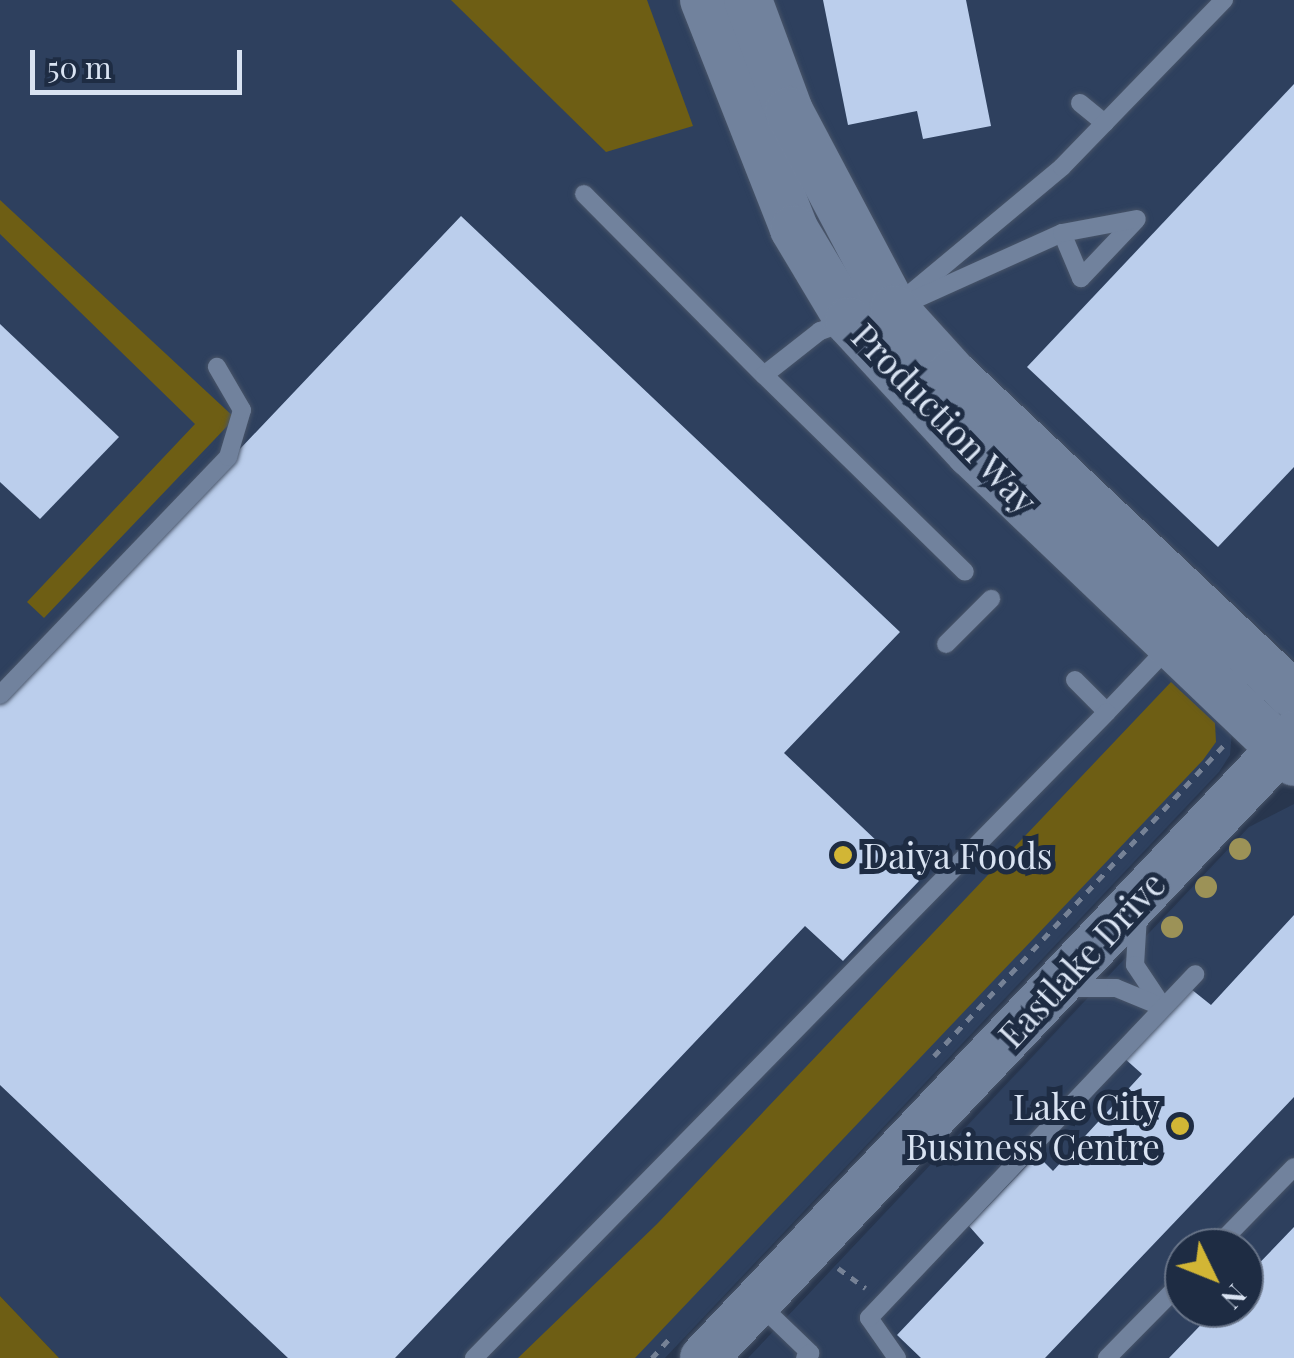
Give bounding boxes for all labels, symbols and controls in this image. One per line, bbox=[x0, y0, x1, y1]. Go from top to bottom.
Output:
scale bar bbox=[35, 30, 248, 92]
text: 50 m bbox=[47, 47, 112, 87]
street label: Production Way bbox=[844, 314, 1046, 522]
place label: Daiya Foods bbox=[863, 834, 1053, 876]
marker: Daiya Foods bbox=[832, 844, 854, 866]
street label: Eastlake Drive bbox=[989, 863, 1173, 1055]
place label: Lake City Business Centre bbox=[906, 1085, 1160, 1167]
marker: Lake City Business Centre bbox=[1169, 1115, 1191, 1137]
north arrow bbox=[1164, 1228, 1264, 1328]
text: N bbox=[1214, 1277, 1255, 1317]

